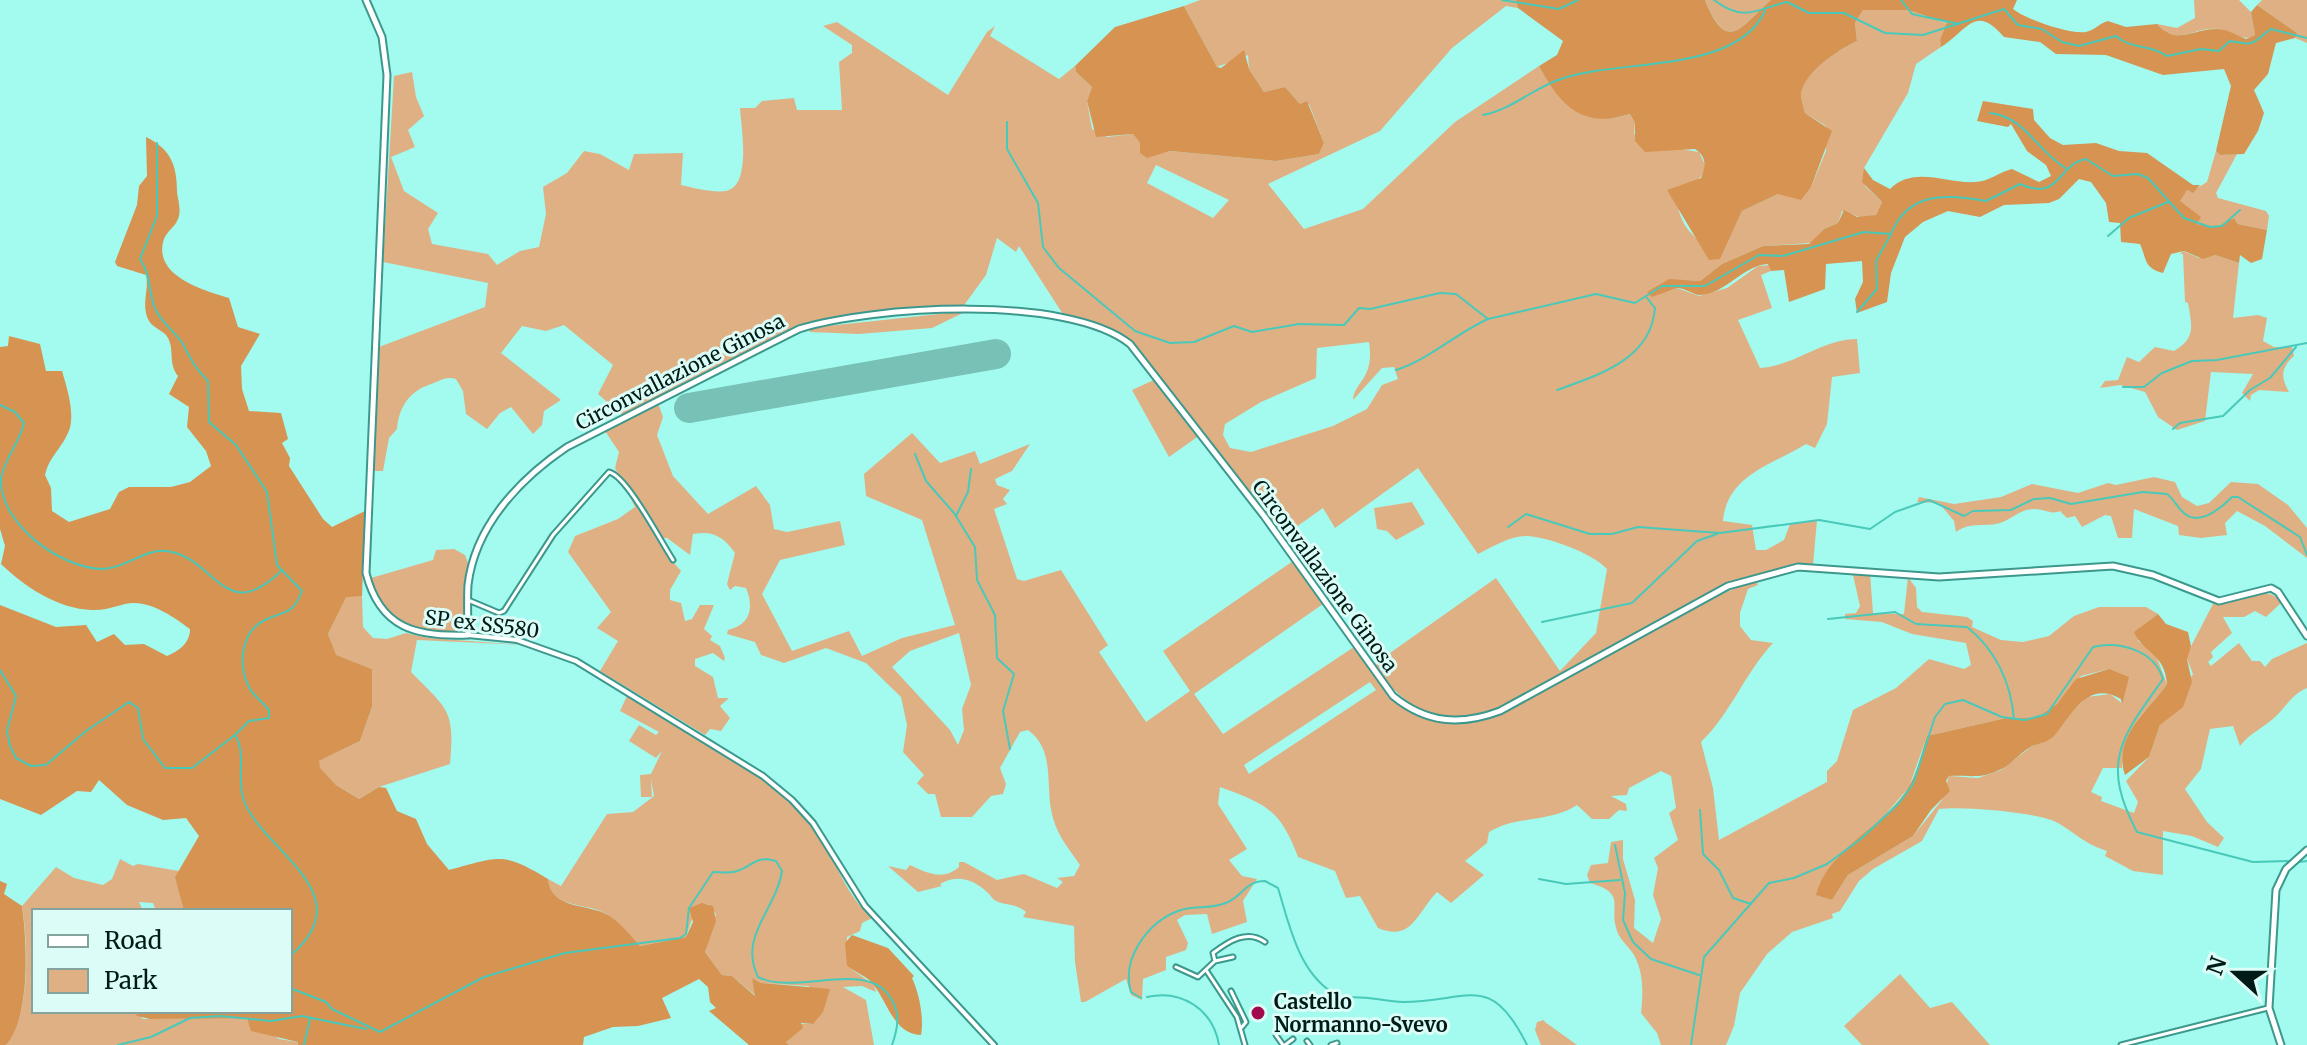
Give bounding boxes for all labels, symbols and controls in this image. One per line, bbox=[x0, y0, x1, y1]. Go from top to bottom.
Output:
street label: Circonvallazione Ginosa bbox=[571, 308, 789, 435]
street label: Circonvallazione Ginosa bbox=[1247, 475, 1404, 677]
street label: SP ex SS580 bbox=[423, 604, 541, 643]
legend bbox=[32, 909, 292, 1013]
text: Road bbox=[104, 925, 162, 956]
north arrow bbox=[2195, 933, 2275, 1013]
text: N bbox=[2200, 952, 2233, 979]
text: Park bbox=[104, 965, 158, 996]
place label: Castello Normanno-Svevo bbox=[1274, 989, 1448, 1037]
marker: Castello Normanno-Svevo bbox=[1249, 1004, 1267, 1022]

